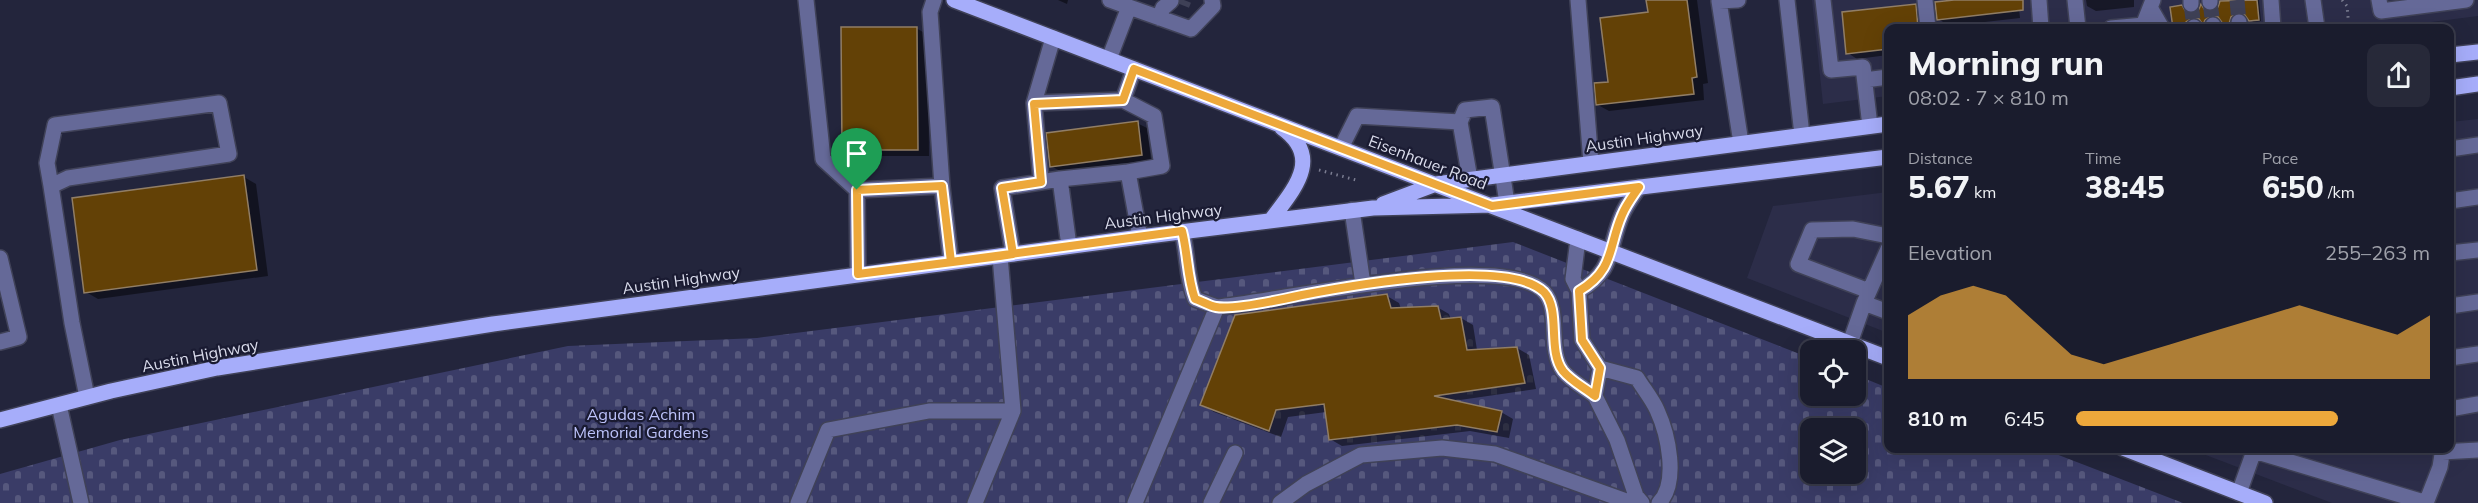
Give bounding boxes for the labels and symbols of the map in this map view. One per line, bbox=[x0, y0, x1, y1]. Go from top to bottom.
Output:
street label: Austin Highway bbox=[1584, 120, 1705, 156]
pin bbox=[831, 128, 882, 190]
street label: Eisenhauer Road bbox=[1366, 130, 1490, 194]
street label: Austin Highway bbox=[1103, 199, 1224, 233]
street label: Austin Highway bbox=[621, 262, 742, 298]
street label: Austin Highway bbox=[140, 334, 261, 376]
park label: Agudas Achim Memorial Gardens bbox=[573, 404, 709, 442]

